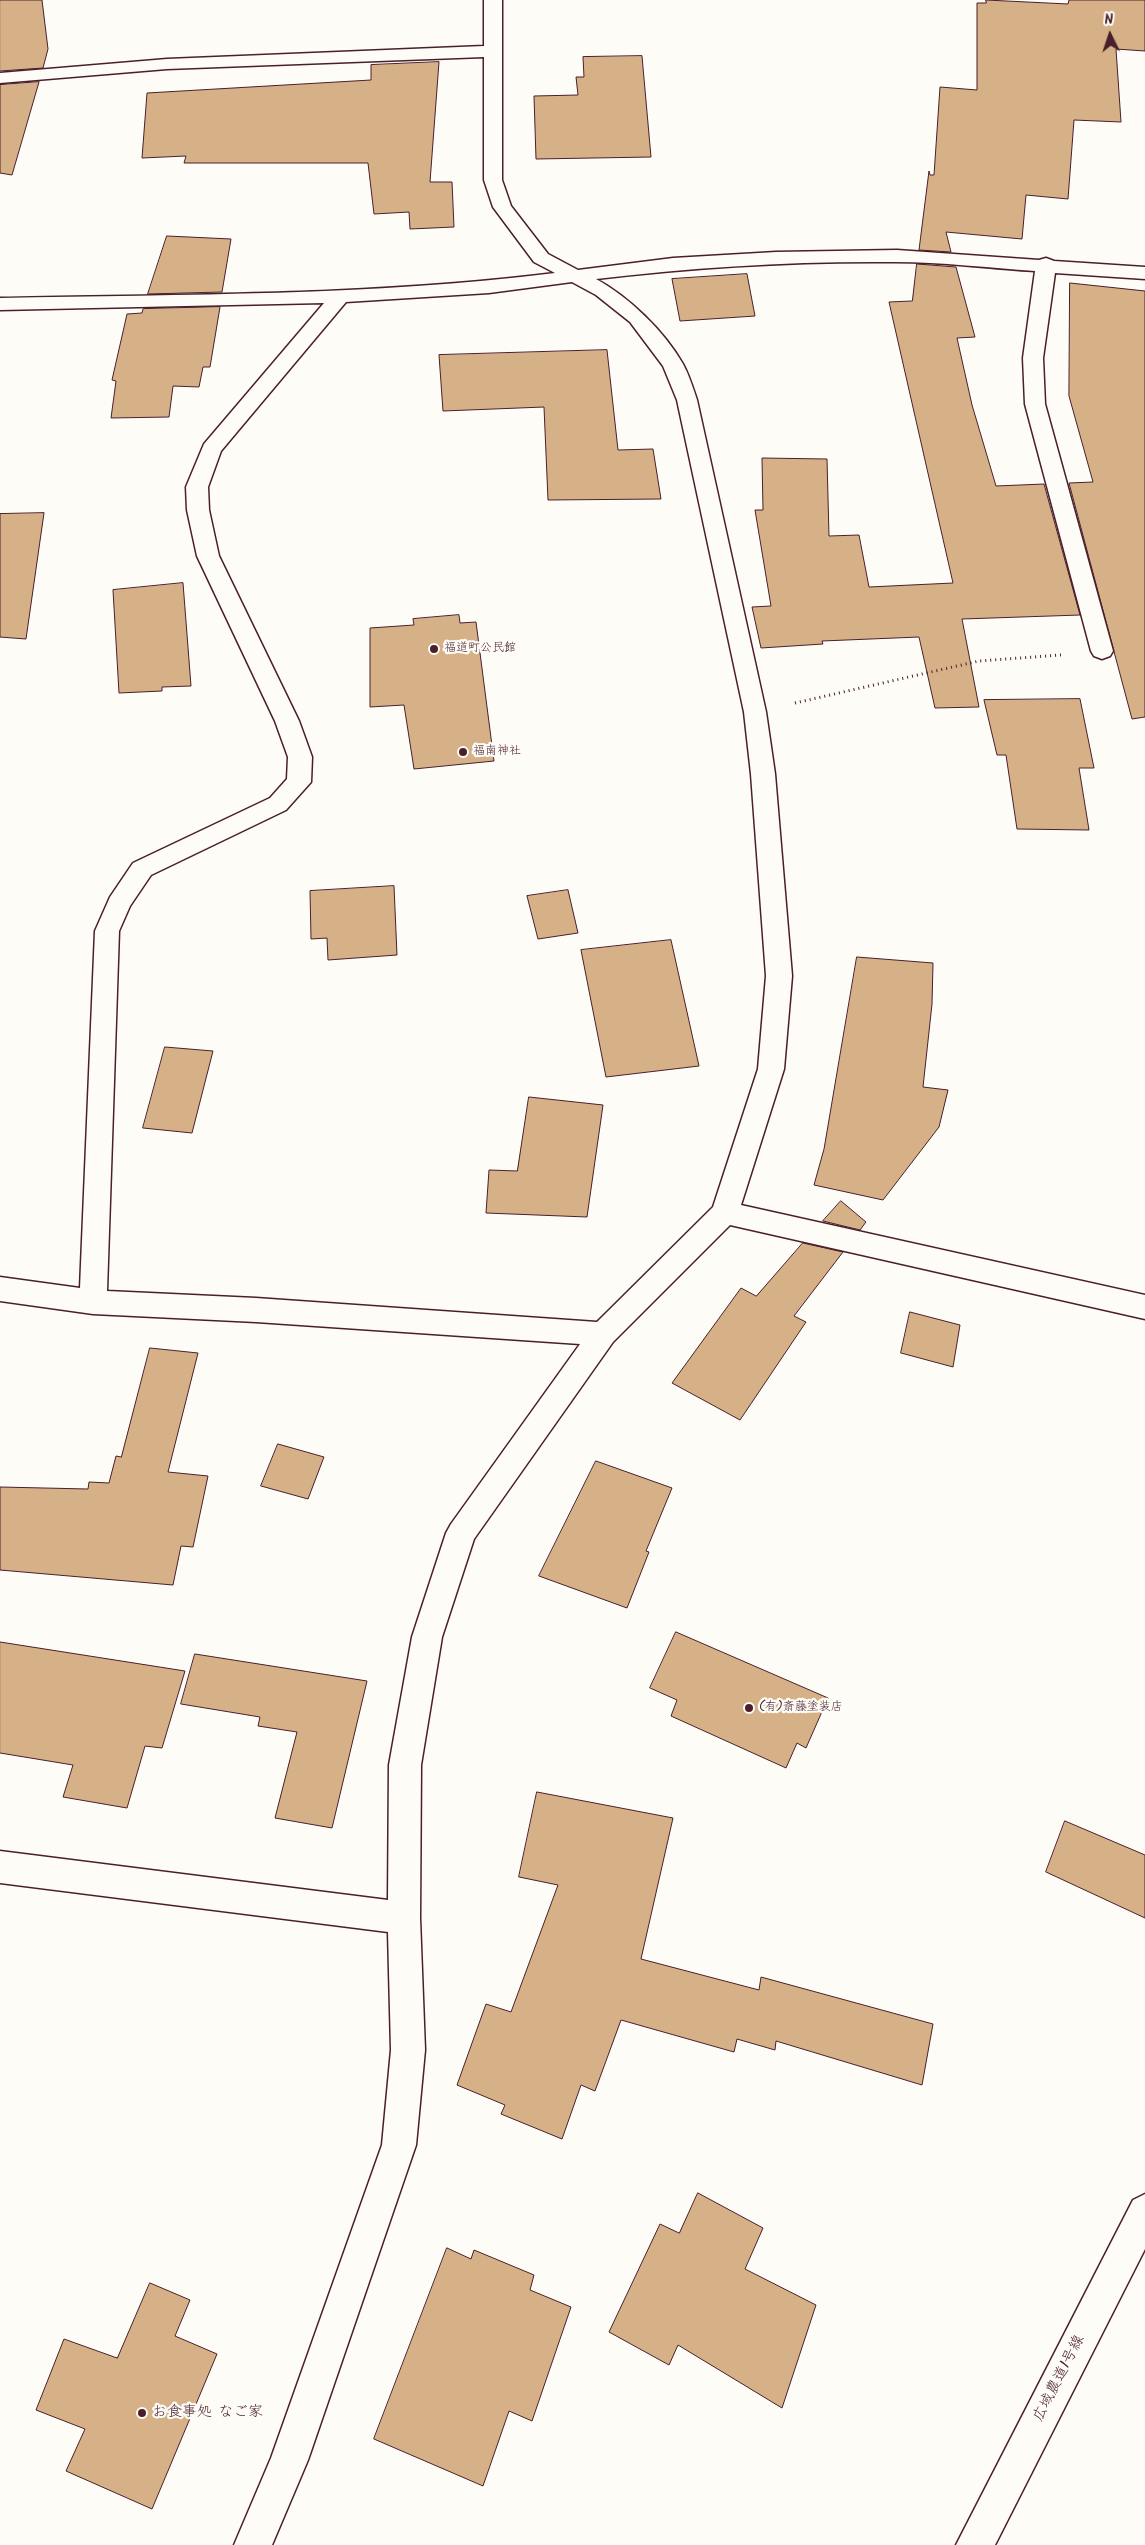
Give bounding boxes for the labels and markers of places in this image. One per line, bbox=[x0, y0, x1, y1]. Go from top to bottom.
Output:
place label: 福道町公民館 bbox=[444, 642, 516, 656]
marker: 福道町公民館 bbox=[428, 643, 440, 655]
place label: 福南神社 bbox=[473, 745, 521, 759]
marker: 福南神社 bbox=[457, 746, 469, 758]
place label: (有)斎藤塗装店 bbox=[759, 1701, 843, 1715]
marker: (有)斎藤塗装店 bbox=[743, 1702, 755, 1714]
place label: お食事処 なご家 bbox=[152, 2404, 263, 2422]
marker: お食事処 なご家 bbox=[136, 2407, 148, 2419]

